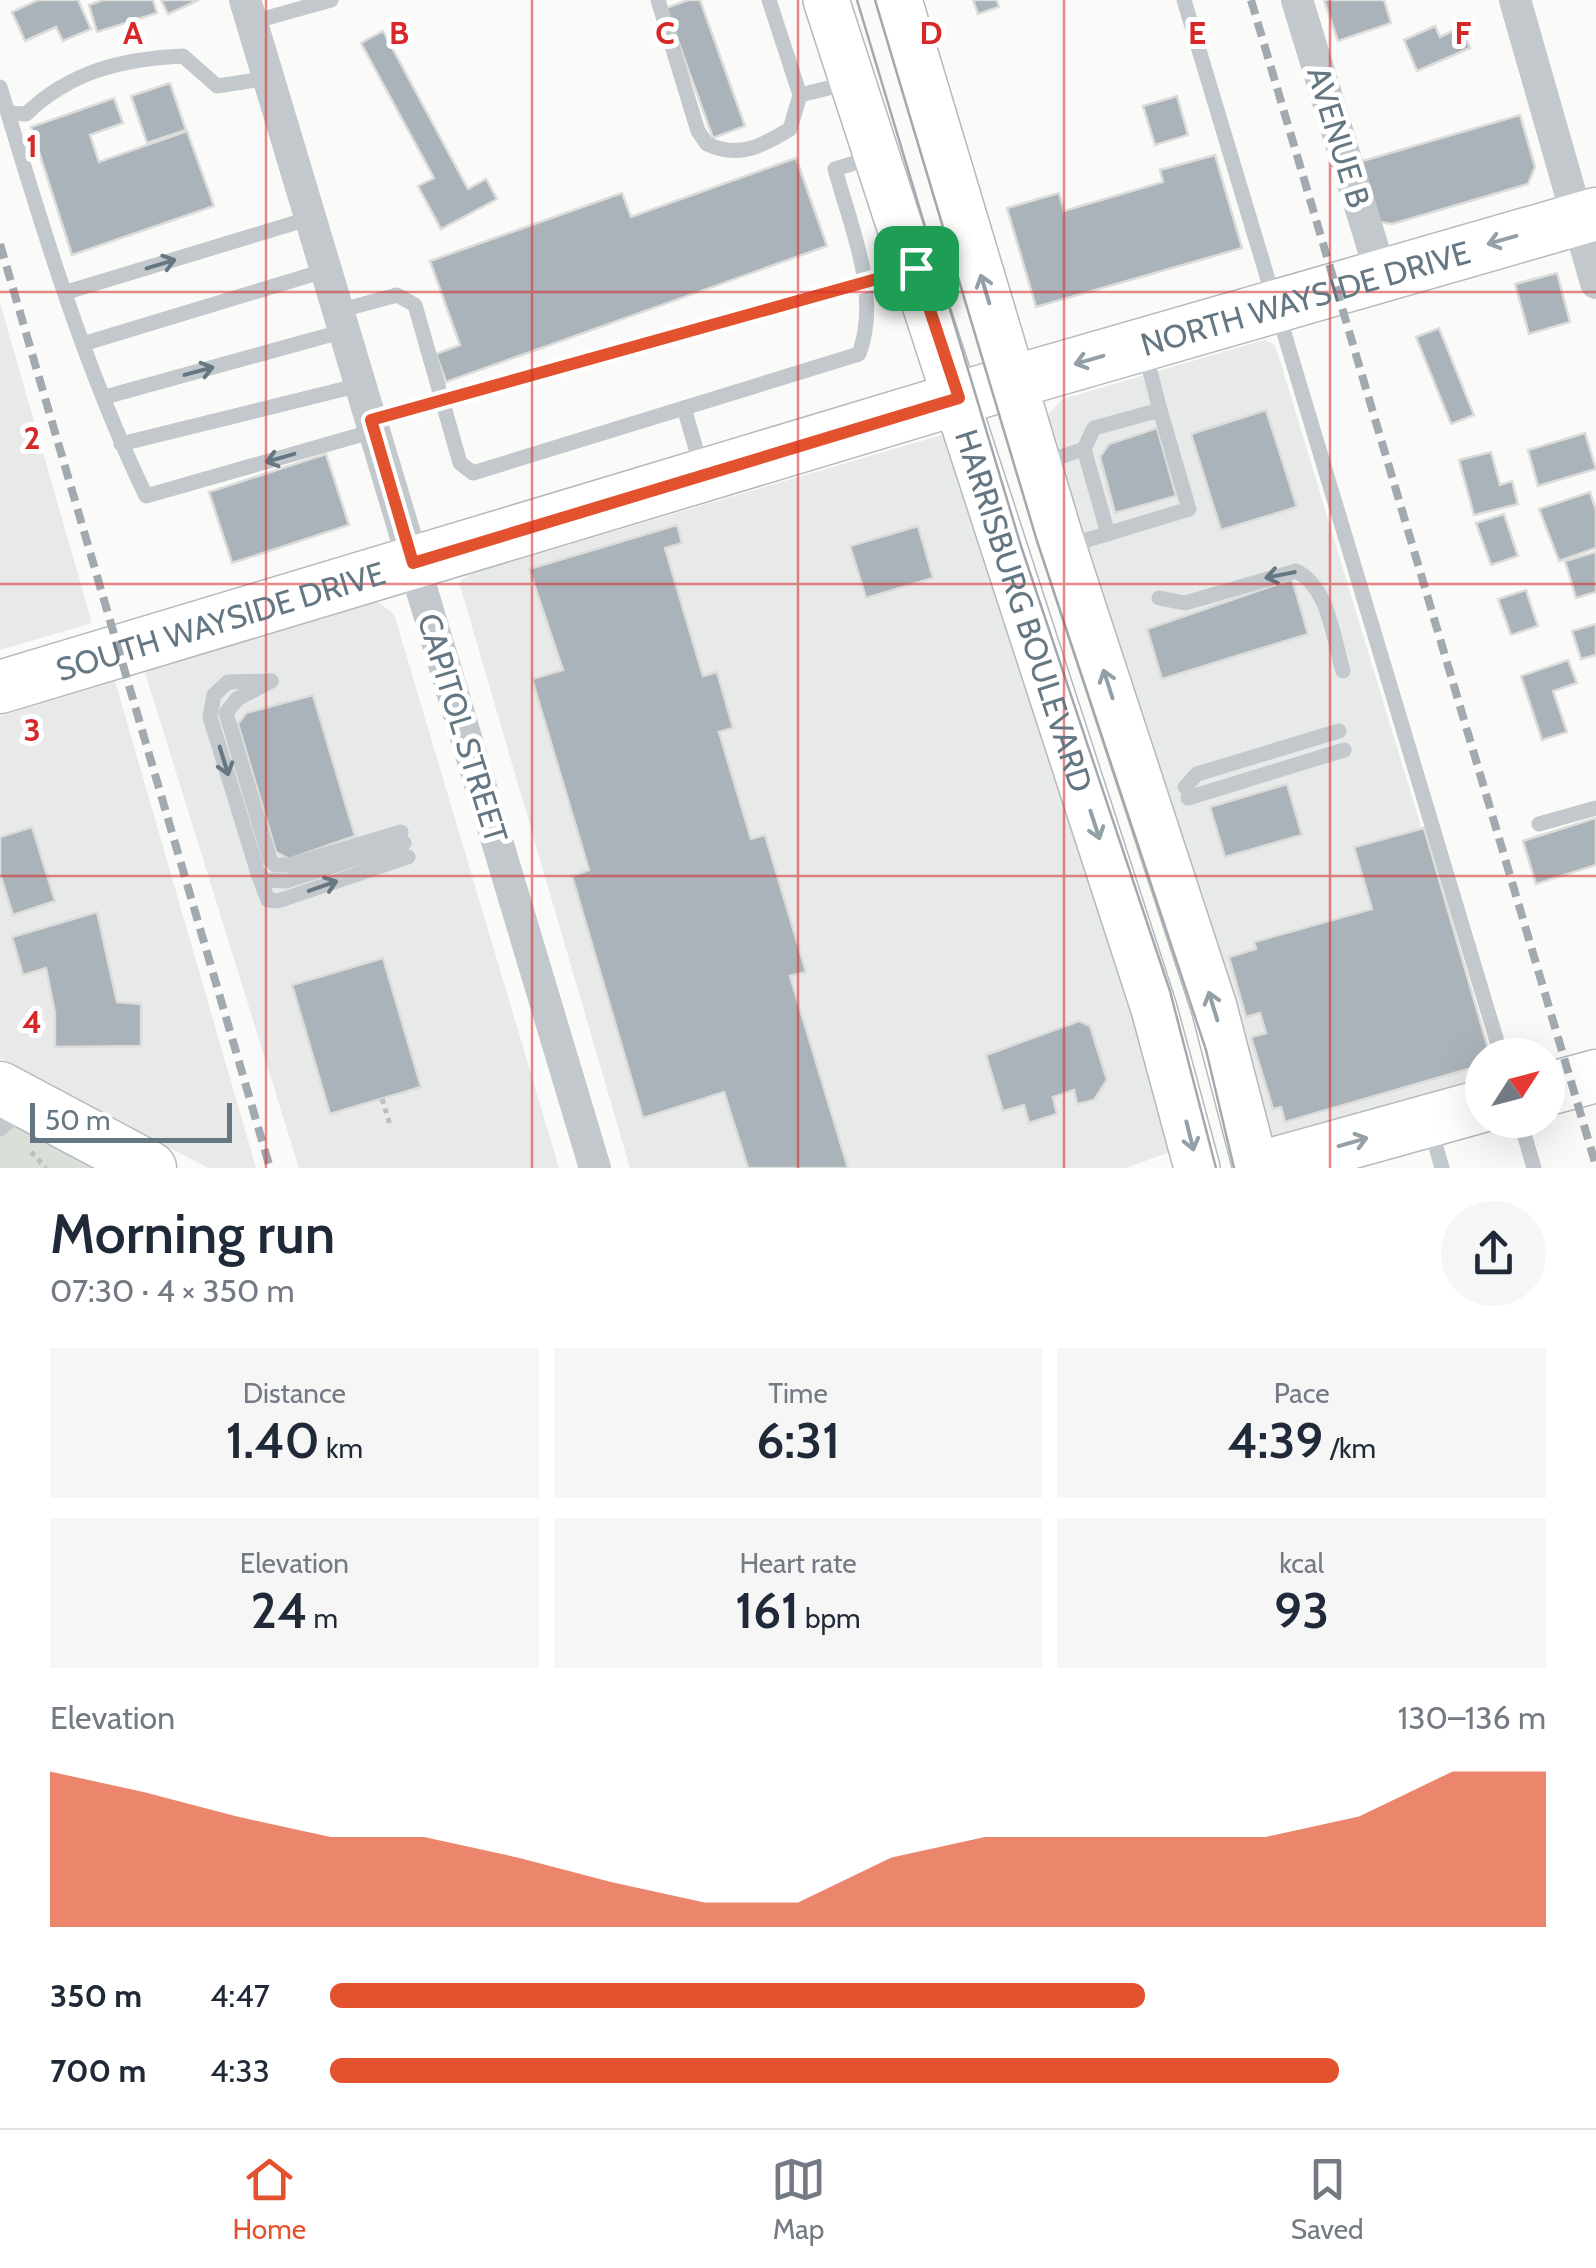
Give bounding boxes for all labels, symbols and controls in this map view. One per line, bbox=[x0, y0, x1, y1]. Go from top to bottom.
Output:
text: A bbox=[123, 13, 143, 52]
text: B bbox=[389, 13, 409, 52]
text: C bbox=[655, 13, 675, 52]
text: D bbox=[919, 13, 943, 52]
text: E bbox=[1188, 13, 1206, 52]
text: F bbox=[1455, 13, 1472, 52]
street label: AVENUE B bbox=[1299, 62, 1379, 212]
text: 1 bbox=[26, 126, 38, 165]
pin bbox=[874, 226, 959, 311]
street label: NORTH WAYSIDE DRIVE bbox=[1136, 232, 1474, 364]
one-way arrow bbox=[1487, 232, 1518, 251]
icon: arrive bbox=[889, 241, 944, 296]
one-way arrow bbox=[144, 254, 176, 272]
one-way arrow bbox=[975, 273, 993, 305]
one-way arrow bbox=[1074, 352, 1105, 370]
one-way arrow bbox=[183, 361, 214, 379]
text: 2 bbox=[24, 418, 40, 457]
street label: HARRISBURG BOULEVARD bbox=[947, 424, 1102, 797]
one-way arrow bbox=[265, 450, 297, 468]
street label: SOUTH WAYSIDE DRIVE bbox=[51, 553, 389, 689]
one-way arrow bbox=[1265, 566, 1297, 585]
street label: CAPITOL STREET bbox=[410, 609, 516, 847]
one-way arrow bbox=[1098, 669, 1116, 700]
text: 3 bbox=[23, 710, 41, 749]
one-way arrow bbox=[216, 745, 234, 776]
one-way arrow bbox=[1087, 808, 1105, 840]
one-way arrow bbox=[307, 875, 338, 893]
one-way arrow bbox=[1203, 991, 1221, 1023]
text: 4 bbox=[22, 1002, 42, 1041]
north arrow bbox=[1465, 1038, 1565, 1138]
map controls bbox=[1465, 1038, 1565, 1138]
scale bar bbox=[30, 1098, 232, 1142]
text: 50 m bbox=[45, 1103, 111, 1137]
one-way arrow bbox=[1182, 1119, 1200, 1151]
one-way arrow bbox=[1337, 1132, 1368, 1150]
text: Morning run bbox=[50, 1200, 335, 1267]
button: share bbox=[1441, 1201, 1546, 1306]
text: 07:30 · 4 × 350 m bbox=[50, 1271, 295, 1310]
text: Distance bbox=[243, 1376, 346, 1410]
text: Time bbox=[768, 1376, 828, 1410]
text: Pace bbox=[1274, 1376, 1330, 1410]
text: 1.40 bbox=[226, 1410, 320, 1471]
text: 6:31 bbox=[756, 1410, 840, 1471]
text: 4:39 bbox=[1227, 1410, 1324, 1471]
text: km bbox=[320, 1431, 363, 1465]
text: /km bbox=[1324, 1431, 1376, 1465]
text: Elevation bbox=[240, 1546, 349, 1580]
text: Heart rate bbox=[739, 1546, 857, 1580]
text: kcal bbox=[1279, 1546, 1324, 1580]
text: 24 bbox=[251, 1580, 307, 1641]
text: 161 bbox=[735, 1580, 799, 1641]
text: 93 bbox=[1274, 1580, 1329, 1641]
text: m bbox=[307, 1601, 338, 1635]
text: bpm bbox=[799, 1601, 861, 1635]
text: Elevation bbox=[50, 1698, 175, 1737]
text: 130–136 m bbox=[1398, 1698, 1546, 1737]
text: 350 m bbox=[50, 1976, 142, 2015]
text: 4:47 bbox=[210, 1976, 270, 2015]
text: 700 m bbox=[50, 2051, 146, 2090]
text: 4:33 bbox=[210, 2051, 270, 2090]
tab: Home bbox=[232, 2152, 306, 2246]
tab: Map bbox=[771, 2152, 826, 2246]
tab: Saved bbox=[1291, 2152, 1364, 2246]

